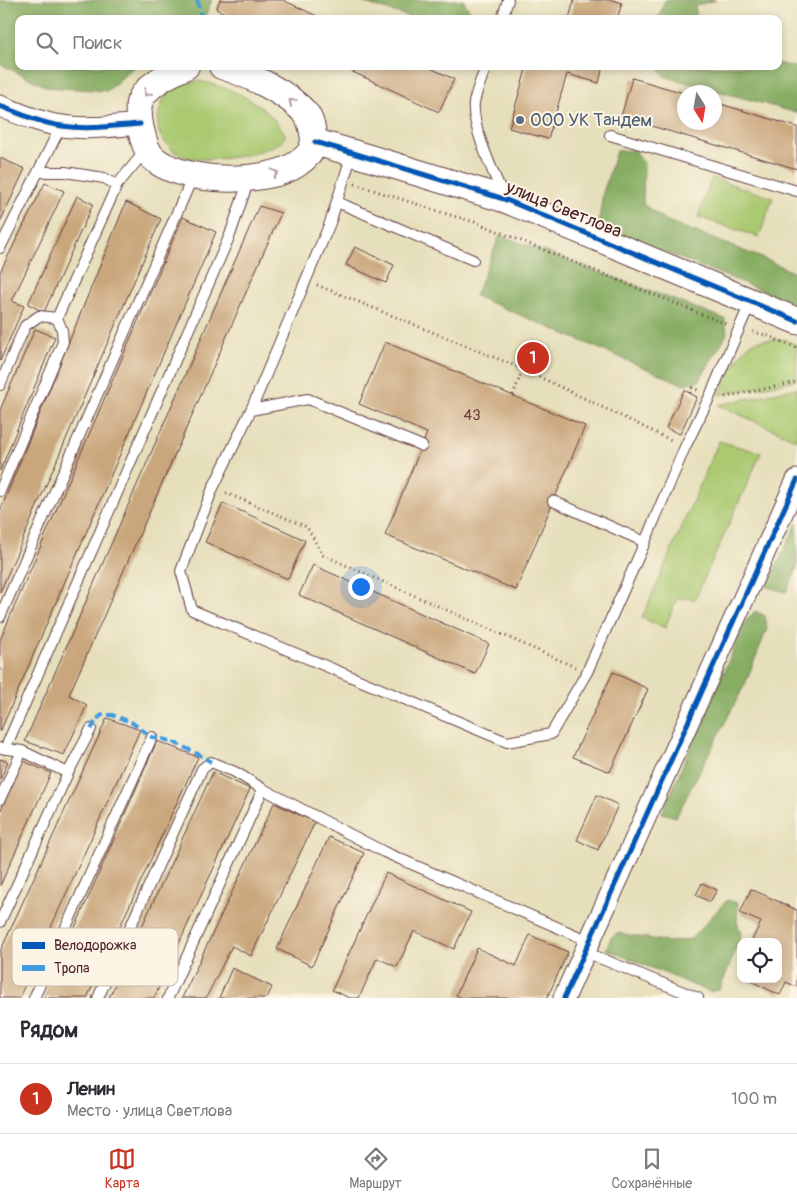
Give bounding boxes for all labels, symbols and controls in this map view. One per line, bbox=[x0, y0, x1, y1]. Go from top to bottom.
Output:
search box bbox=[15, 15, 782, 70]
icon: search bbox=[33, 29, 61, 57]
text: Поиск bbox=[73, 31, 123, 55]
north arrow bbox=[677, 85, 722, 130]
one-way arrow bbox=[144, 87, 152, 96]
one-way arrow bbox=[289, 99, 298, 107]
place label: ООО УК Тандем bbox=[530, 109, 652, 132]
marker: ООО УК Тандем bbox=[514, 114, 526, 126]
one-way arrow bbox=[270, 169, 279, 179]
street label: улица Светлова bbox=[502, 175, 625, 243]
pin: 1 bbox=[517, 339, 549, 377]
house number: 43 bbox=[463, 406, 481, 425]
your location bbox=[348, 574, 374, 600]
legend bbox=[12, 928, 178, 986]
text: Велодорожка bbox=[54, 937, 136, 954]
map controls bbox=[737, 938, 782, 983]
button: locate bbox=[737, 938, 782, 983]
text: Тропа bbox=[54, 960, 90, 977]
text: Рядом bbox=[20, 1017, 78, 1044]
text: Ленин bbox=[67, 1077, 115, 1101]
text: 1 bbox=[33, 1089, 39, 1109]
text: 100 m bbox=[731, 1089, 777, 1109]
text: Место · улица Светлова bbox=[67, 1101, 232, 1121]
tab: Карта bbox=[105, 1145, 140, 1192]
tab: Маршрут bbox=[349, 1145, 402, 1192]
tab: Сохранённые bbox=[611, 1145, 692, 1192]

